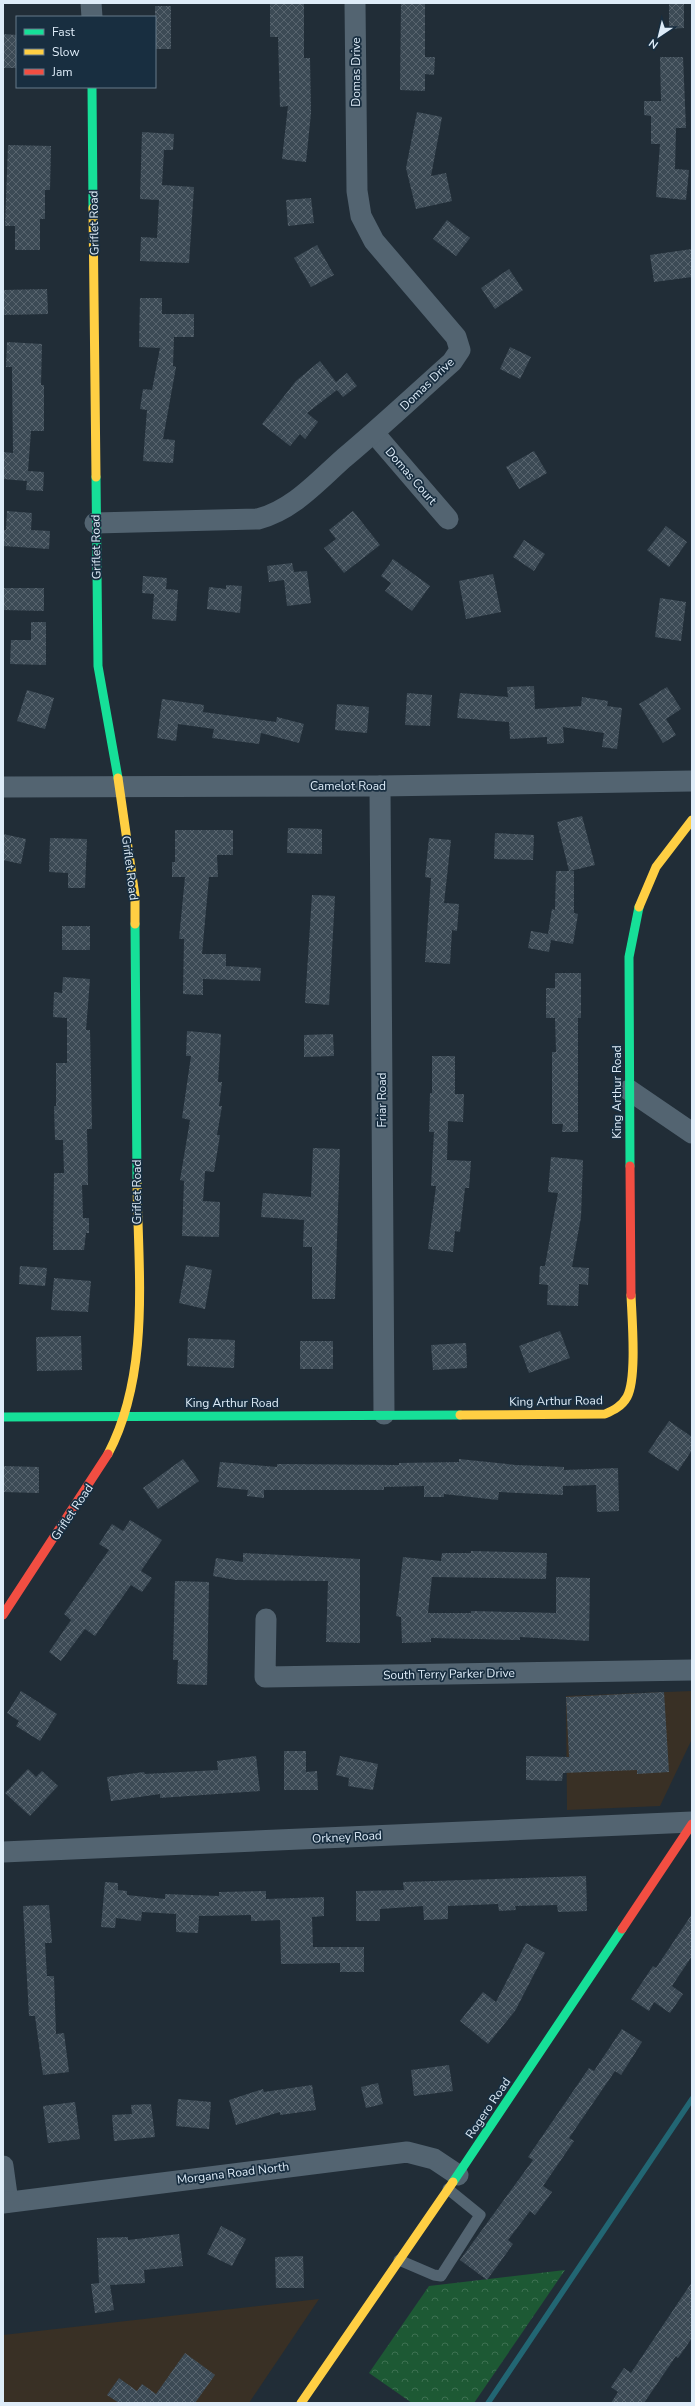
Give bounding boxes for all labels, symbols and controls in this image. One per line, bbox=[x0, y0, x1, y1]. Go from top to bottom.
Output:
legend bbox=[16, 16, 156, 88]
north arrow bbox=[639, 16, 679, 56]
text: Fast bbox=[52, 24, 75, 40]
text: N bbox=[646, 35, 661, 52]
street label: Domas Drive bbox=[348, 37, 364, 107]
text: Slow bbox=[52, 44, 80, 60]
text: Jam bbox=[51, 64, 73, 80]
street label: Griflet Road bbox=[85, 190, 103, 256]
street label: Domas Drive bbox=[396, 354, 458, 414]
street label: Domas Court bbox=[382, 444, 441, 509]
street label: Griflet Road bbox=[87, 514, 105, 580]
street label: Camelot Road bbox=[310, 778, 386, 794]
street label: Griflet Road bbox=[118, 835, 142, 901]
street label: King Arthur Road bbox=[609, 1045, 625, 1139]
street label: Friar Road bbox=[374, 1072, 390, 1128]
street label: Griflet Road bbox=[129, 1160, 145, 1224]
street label: King Arthur Road bbox=[509, 1392, 603, 1410]
street label: King Arthur Road bbox=[185, 1395, 279, 1411]
street label: Griflet Road bbox=[47, 1481, 97, 1543]
street label: South Terry Parker Drive bbox=[383, 1665, 515, 1683]
street label: Orkney Road bbox=[312, 1827, 382, 1847]
street label: Rogero Road bbox=[462, 2075, 514, 2141]
street label: Morgana Road North bbox=[176, 2158, 290, 2188]

